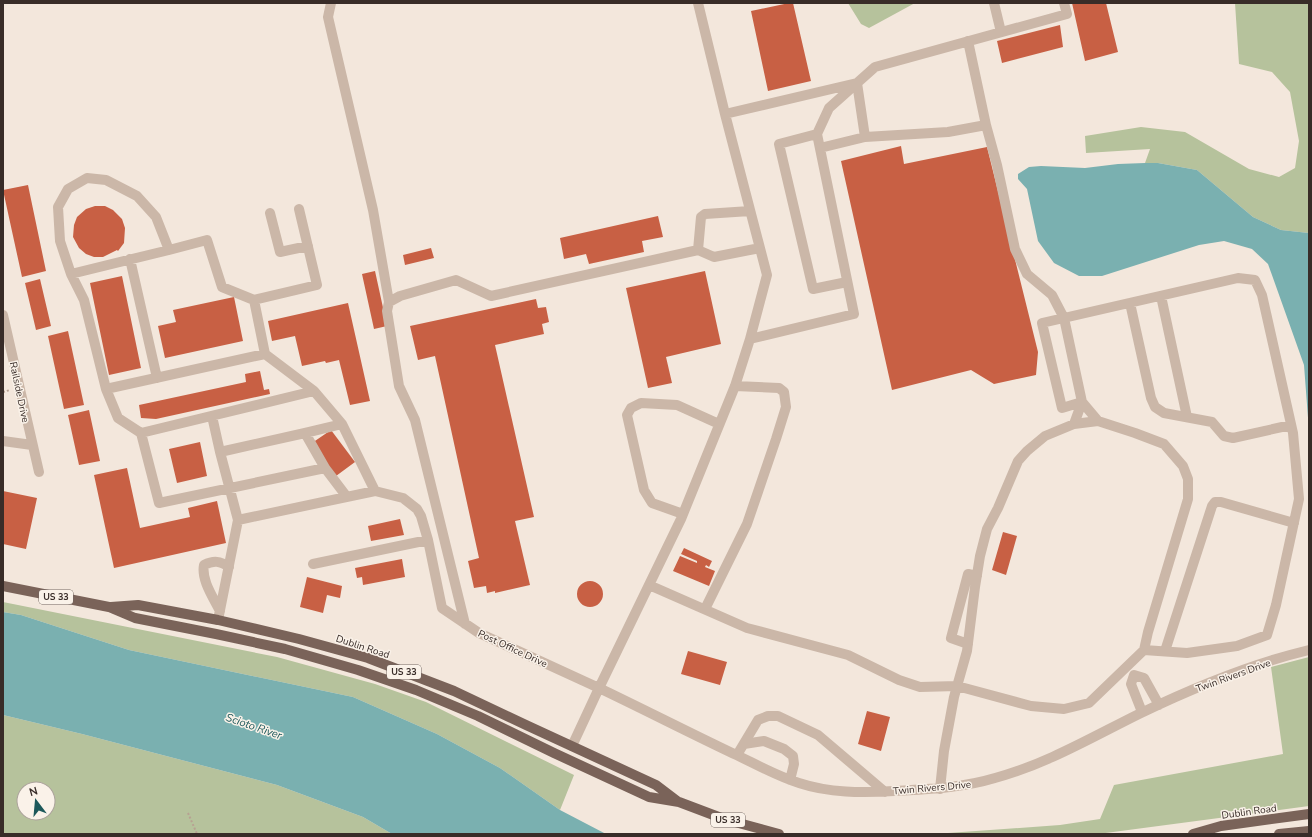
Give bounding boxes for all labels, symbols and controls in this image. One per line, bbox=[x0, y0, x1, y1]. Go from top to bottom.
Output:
street label: Railside Drive bbox=[6, 361, 32, 424]
road number: US 33 bbox=[39, 590, 73, 604]
street label: Post Office Drive bbox=[476, 627, 550, 671]
street label: Dublin Road bbox=[334, 632, 391, 662]
street label: Twin Rivers Drive bbox=[1194, 656, 1273, 696]
road number: US 33 bbox=[387, 665, 421, 679]
water label: Scioto River bbox=[224, 710, 285, 743]
street label: Twin Rivers Drive bbox=[892, 778, 972, 798]
north arrow bbox=[16, 781, 56, 821]
text: N bbox=[27, 784, 39, 800]
street label: Dublin Road bbox=[1221, 801, 1278, 823]
road number: US 33 bbox=[711, 813, 745, 827]

